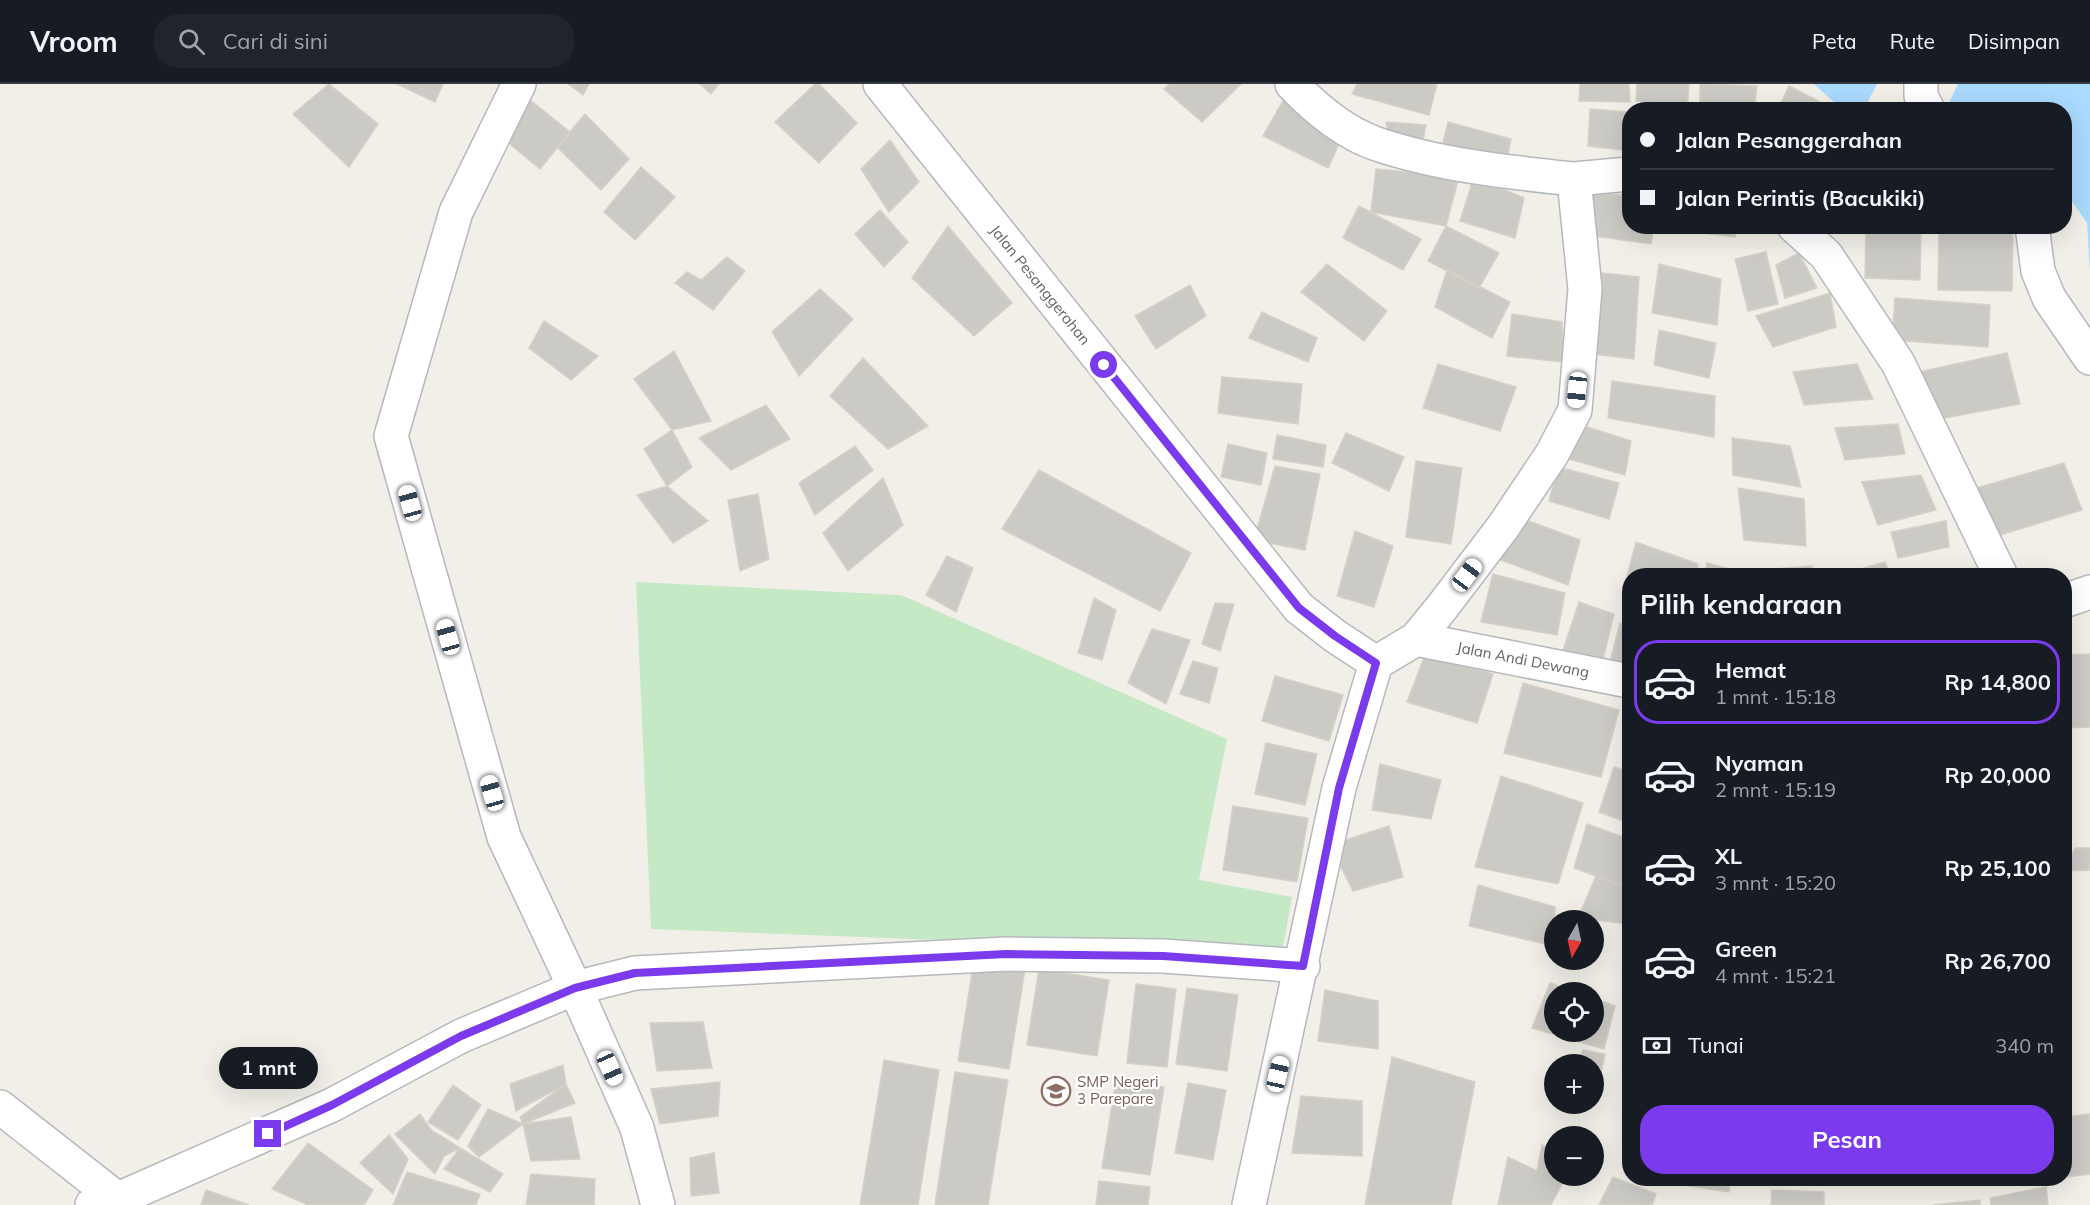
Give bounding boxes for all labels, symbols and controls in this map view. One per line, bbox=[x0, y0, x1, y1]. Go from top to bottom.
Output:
search box bbox=[154, 14, 574, 68]
text: Vroom bbox=[30, 24, 118, 59]
icon: search bbox=[175, 25, 208, 58]
text: Cari di sini bbox=[223, 27, 328, 55]
text: Peta bbox=[1812, 28, 1857, 54]
text: Rute bbox=[1890, 28, 1935, 54]
text: Disimpan bbox=[1968, 28, 2060, 54]
text: Jalan Pesanggerahan bbox=[1676, 126, 1902, 154]
text: Jalan Perintis (Bacukiki) bbox=[1676, 184, 1926, 212]
street label: Jalan Pesanggerahan bbox=[986, 221, 1095, 349]
route start bbox=[1090, 351, 1117, 378]
car bbox=[1566, 371, 1588, 409]
car bbox=[397, 483, 423, 523]
car bbox=[1449, 555, 1485, 595]
text: Pilih kendaraan bbox=[1640, 587, 1842, 621]
car bbox=[434, 617, 462, 657]
street label: Jalan Andi Dewang bbox=[1455, 637, 1591, 682]
icon: car bbox=[1643, 655, 1697, 709]
text: Hemat bbox=[1715, 656, 1786, 684]
text: Rp 14,800 bbox=[1944, 668, 2051, 696]
text: 1 mnt · 15:18 bbox=[1715, 684, 1836, 709]
icon: car bbox=[1643, 748, 1697, 802]
text: Nyaman bbox=[1715, 749, 1804, 777]
text: Rp 20,000 bbox=[1944, 761, 2051, 789]
car bbox=[478, 773, 506, 813]
text: 2 mnt · 15:19 bbox=[1715, 777, 1836, 802]
icon: car bbox=[1643, 841, 1697, 895]
text: XL bbox=[1715, 842, 1742, 870]
text: Rp 25,100 bbox=[1944, 854, 2051, 882]
text: 3 mnt · 15:20 bbox=[1715, 870, 1836, 895]
north arrow bbox=[1544, 910, 1604, 970]
map controls bbox=[1544, 910, 1604, 1186]
icon: car bbox=[1643, 934, 1697, 988]
text: Green bbox=[1715, 935, 1777, 963]
text: Rp 26,700 bbox=[1944, 947, 2051, 975]
text: 4 mnt · 15:21 bbox=[1715, 963, 1836, 988]
button: locate bbox=[1544, 982, 1604, 1042]
icon: cash bbox=[1640, 1029, 1673, 1062]
text: Tunai bbox=[1688, 1031, 1744, 1059]
text: 340 m bbox=[1995, 1033, 2054, 1058]
callout: 1 mnt bbox=[218, 1047, 318, 1089]
car bbox=[594, 1048, 626, 1088]
car bbox=[1265, 1054, 1291, 1094]
button: + bbox=[1544, 1054, 1604, 1114]
text: 1 mnt bbox=[241, 1055, 296, 1080]
place label: SMP Negeri 3 Parepare bbox=[1077, 1072, 1158, 1108]
school or university icon: SMP Negeri 3 Parepare bbox=[1040, 1075, 1072, 1107]
button: Pesan bbox=[1640, 1105, 2054, 1174]
route end bbox=[254, 1120, 281, 1147]
button: − bbox=[1544, 1126, 1604, 1186]

